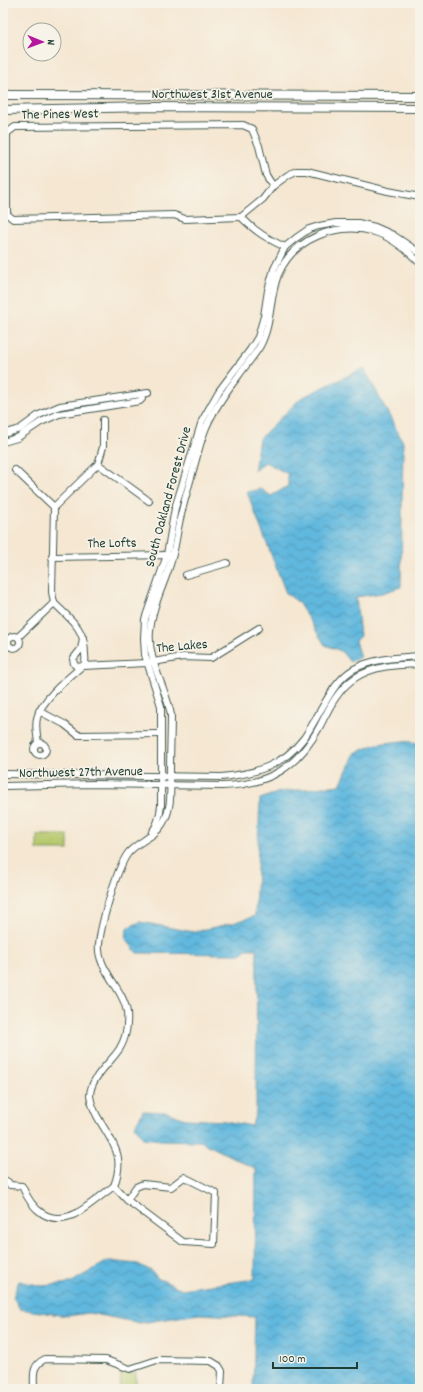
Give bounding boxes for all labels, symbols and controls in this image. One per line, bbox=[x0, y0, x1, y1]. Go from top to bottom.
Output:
north arrow bbox=[22, 22, 62, 62]
text: N bbox=[42, 39, 58, 46]
street label: Northwest 31st Avenue bbox=[151, 85, 273, 105]
street label: The Pines West bbox=[21, 104, 99, 126]
street label: South Oakland Forest Drive bbox=[141, 424, 197, 570]
street label: The Lofts bbox=[87, 534, 137, 554]
street label: The Lakes bbox=[155, 635, 209, 659]
street label: Northwest 27th Avenue bbox=[19, 762, 143, 784]
scale bar bbox=[273, 1344, 357, 1370]
text: 100 m bbox=[279, 1351, 306, 1368]

